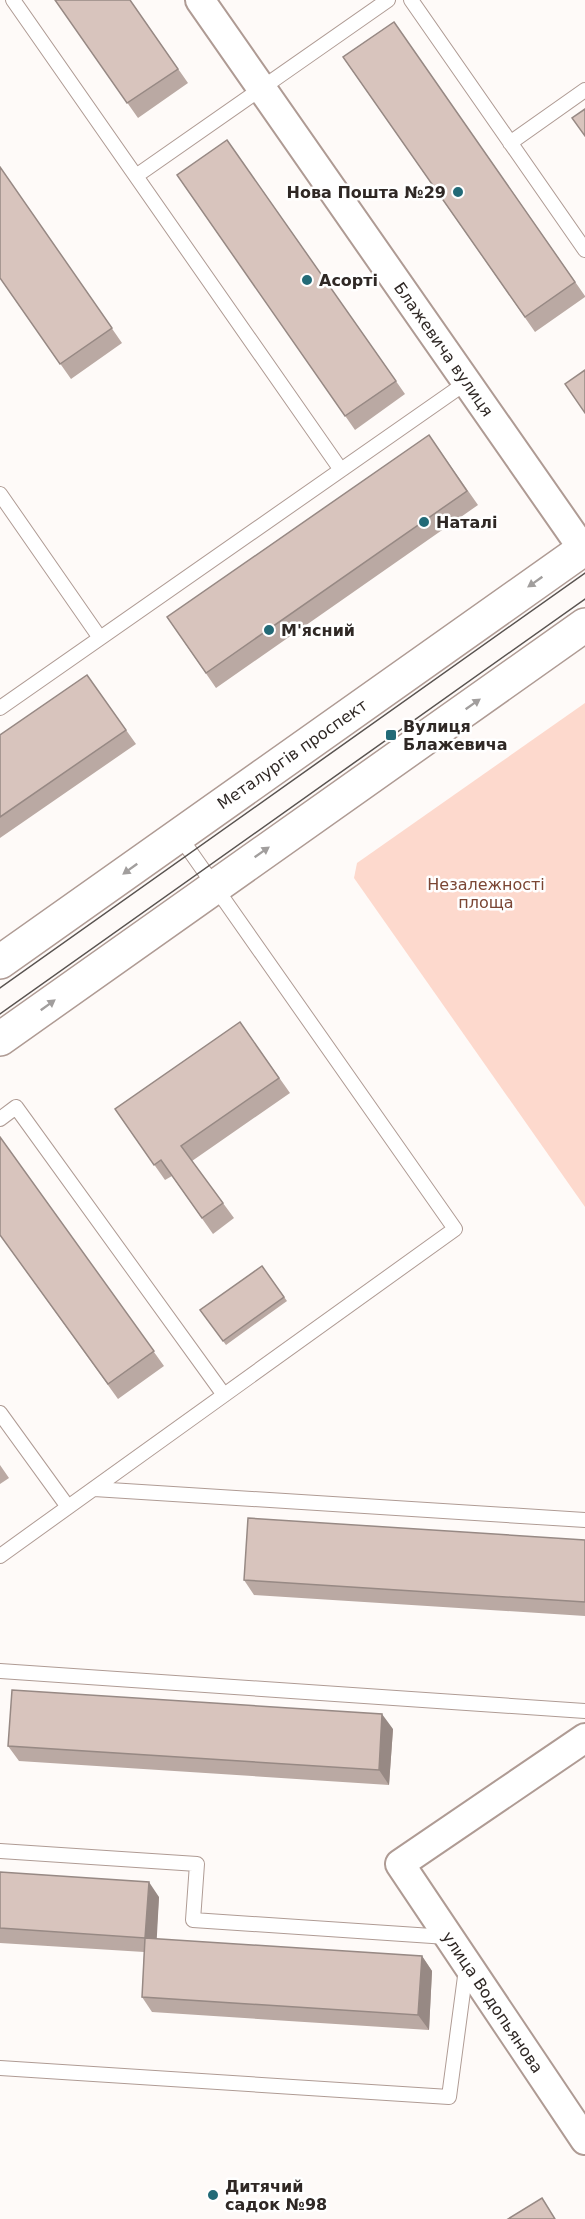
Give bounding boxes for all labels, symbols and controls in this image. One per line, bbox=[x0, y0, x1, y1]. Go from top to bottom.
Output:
place label: Нова Пошта №29 bbox=[287, 183, 446, 202]
marker: Нова Пошта №29 bbox=[451, 185, 465, 199]
place label: Асорті bbox=[319, 271, 378, 290]
marker: Асорті bbox=[300, 273, 314, 287]
street label: Блажевича вулиця bbox=[390, 279, 497, 420]
place label: Наталі bbox=[436, 513, 497, 532]
marker: Наталі bbox=[417, 515, 431, 529]
one-way arrow bbox=[528, 576, 544, 588]
place label: М'ясний bbox=[281, 621, 355, 640]
marker: М'ясний bbox=[262, 623, 276, 637]
street label: Металургів проспект bbox=[214, 695, 371, 813]
one-way arrow bbox=[464, 698, 480, 710]
place label: Вулиця Блажевича bbox=[403, 717, 508, 754]
marker: Вулиця Блажевича bbox=[384, 728, 398, 742]
one-way arrow bbox=[253, 846, 269, 858]
one-way arrow bbox=[123, 862, 138, 874]
park label: Незалежності площа bbox=[427, 875, 545, 912]
one-way arrow bbox=[39, 999, 55, 1011]
street label: улица Водопьянова bbox=[438, 1928, 547, 2077]
place label: Дитячий садок №98 bbox=[225, 2177, 327, 2214]
marker: Дитячий садок №98 bbox=[206, 2188, 220, 2202]

